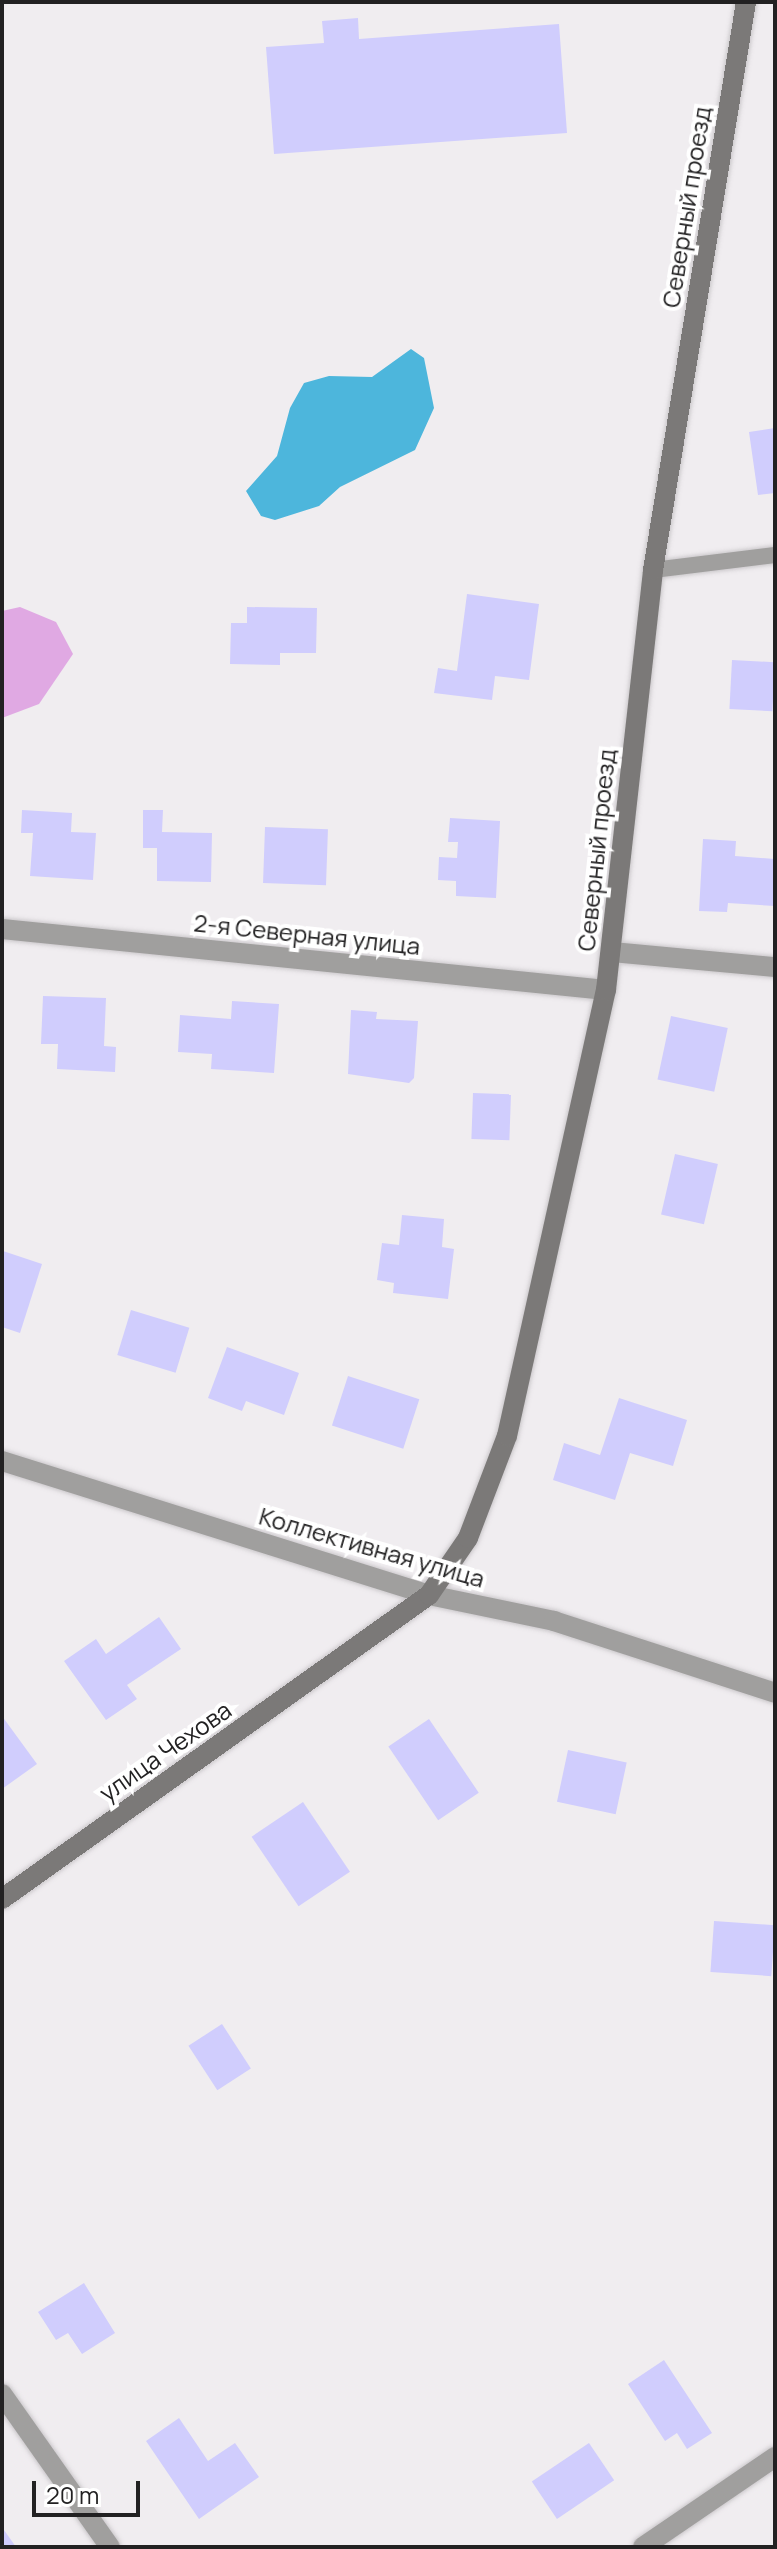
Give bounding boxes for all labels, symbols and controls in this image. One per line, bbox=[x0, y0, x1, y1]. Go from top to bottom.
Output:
street label: Северный проезд bbox=[656, 104, 716, 310]
street label: Северный проезд bbox=[571, 747, 621, 953]
street label: 2-я Северная улица bbox=[192, 908, 422, 960]
street label: Коллективная улица bbox=[256, 1501, 488, 1593]
street label: улица Чехова bbox=[94, 1695, 236, 1807]
scale bar bbox=[36, 2465, 144, 2515]
text: 20 m bbox=[46, 2478, 99, 2511]

